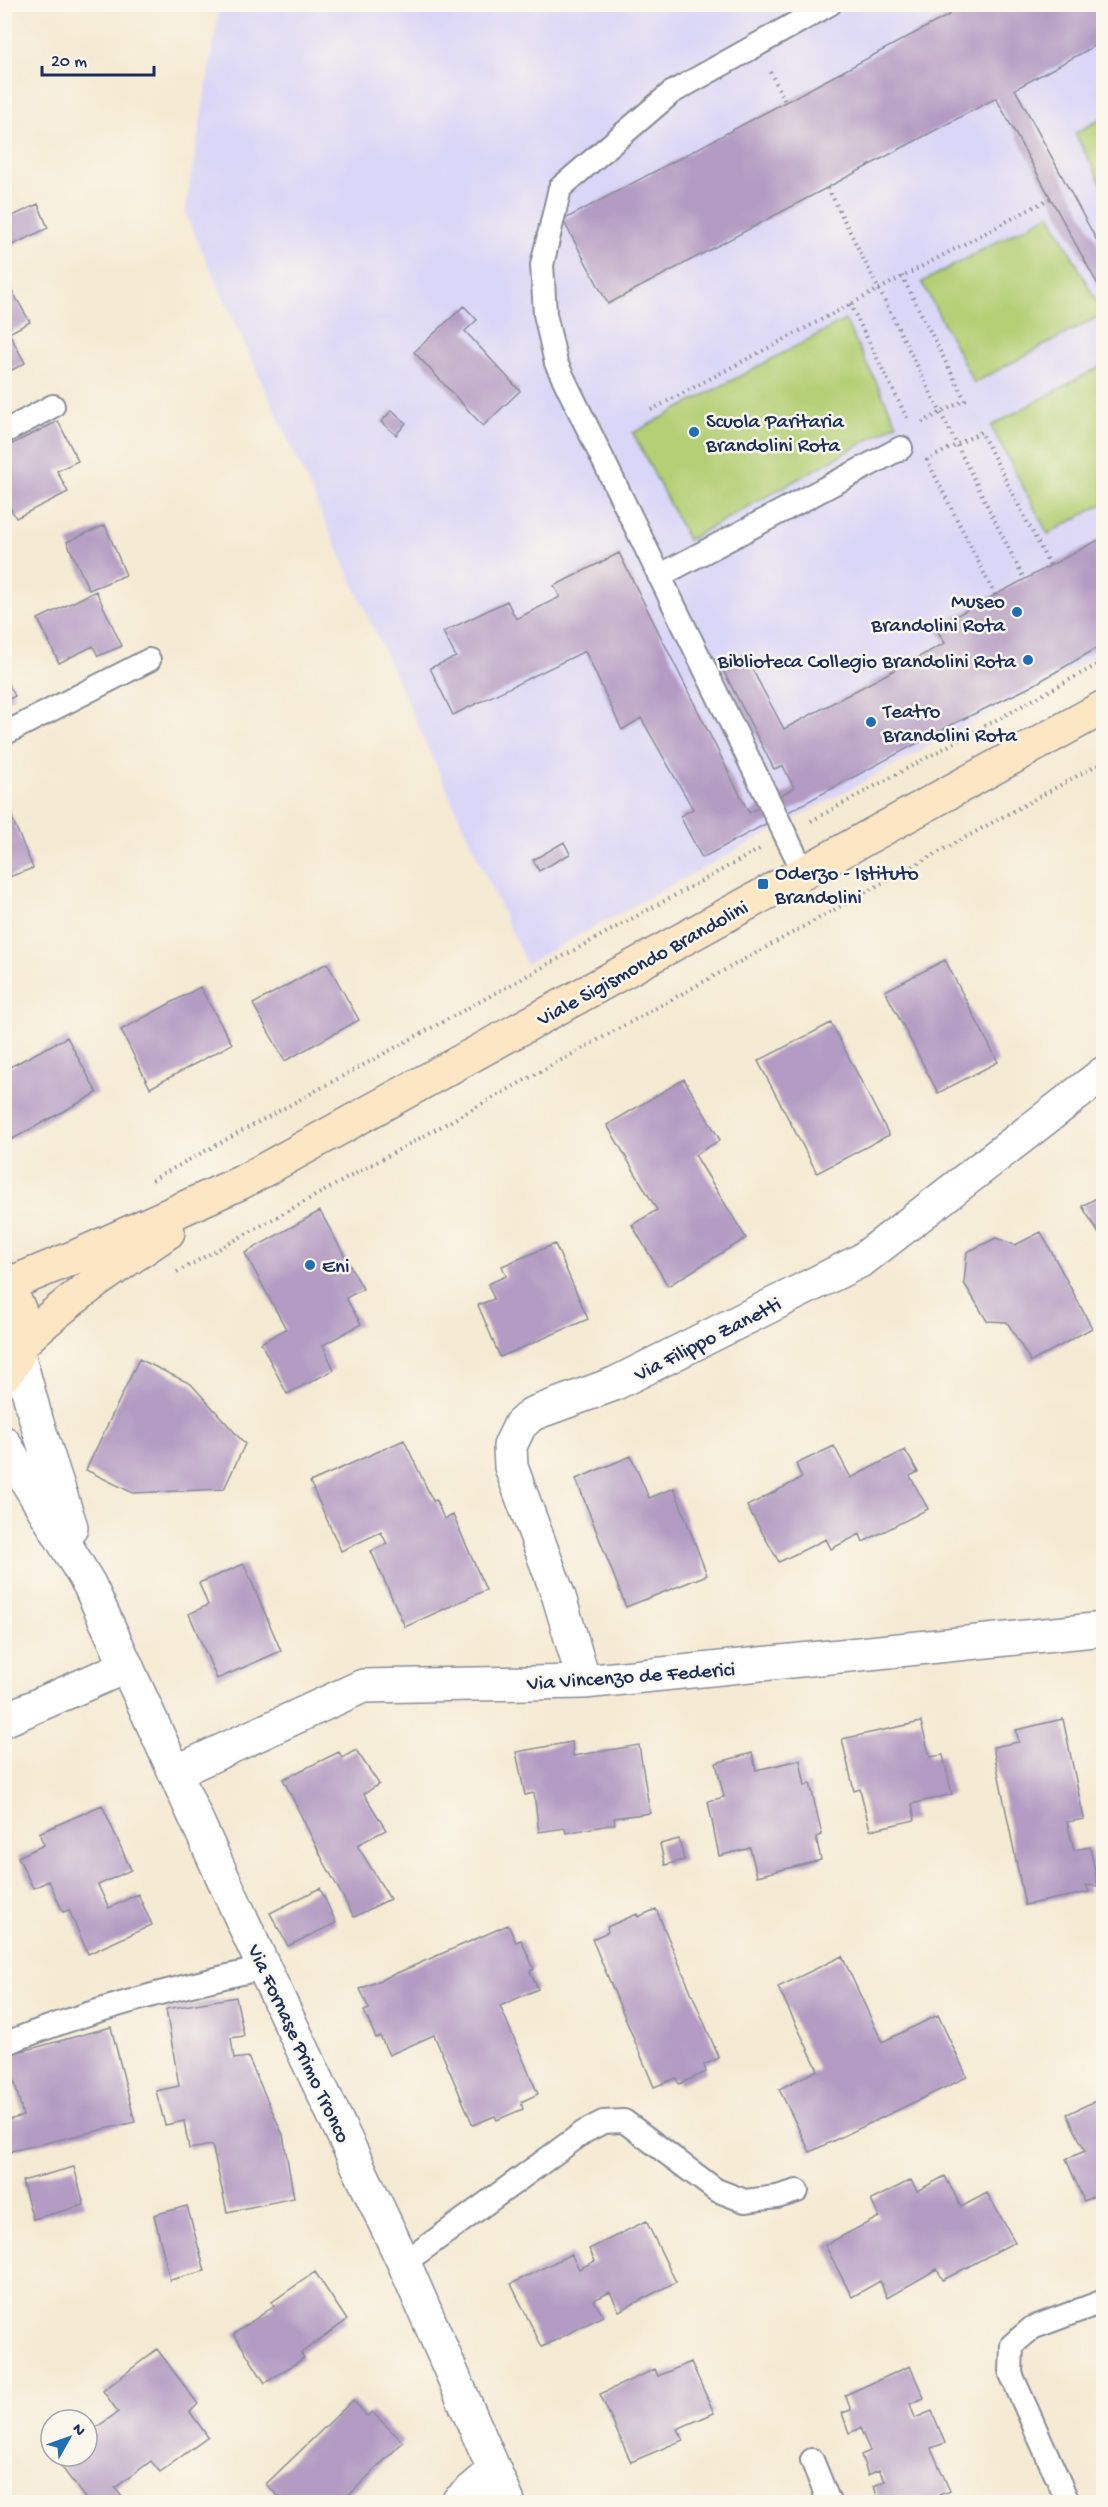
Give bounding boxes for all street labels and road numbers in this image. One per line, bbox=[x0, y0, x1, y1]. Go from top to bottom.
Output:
street label: Viale Sigismondo Brandolini bbox=[533, 897, 754, 1034]
street label: Via Filippo Zanetti bbox=[630, 1293, 786, 1389]
street label: Via Vincenzo de Federici bbox=[525, 1659, 736, 1698]
street label: Via Fornase Primo Tronco bbox=[239, 1940, 354, 2148]

